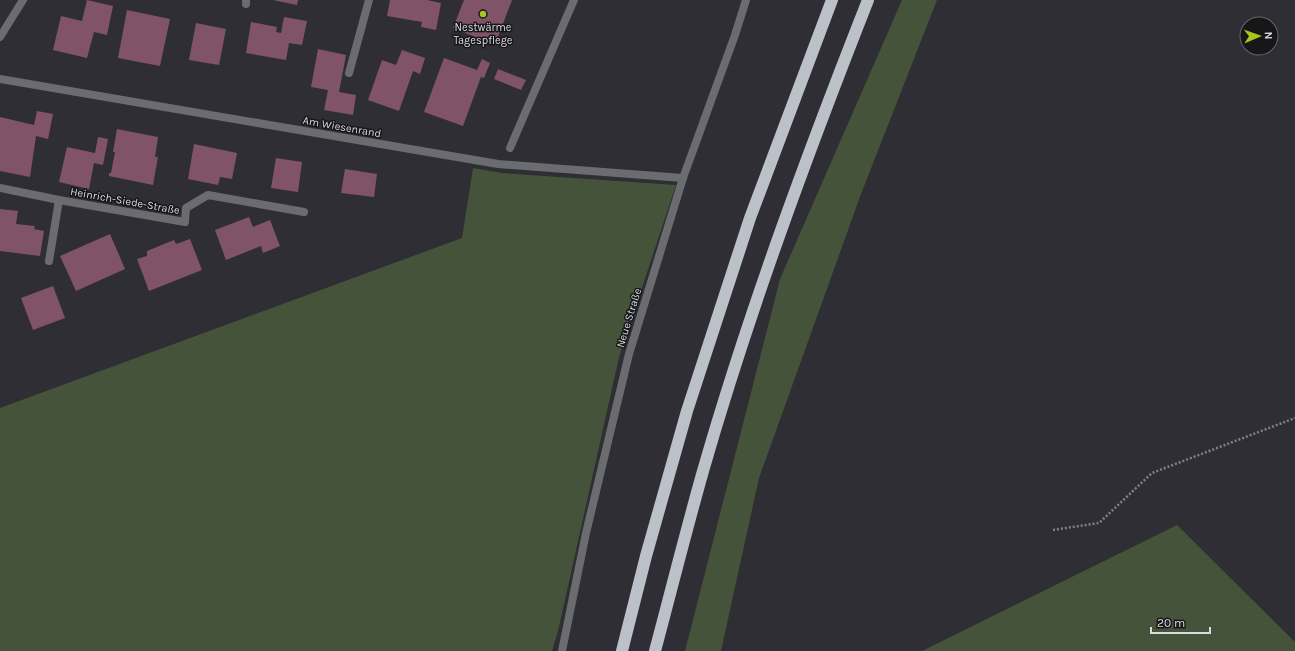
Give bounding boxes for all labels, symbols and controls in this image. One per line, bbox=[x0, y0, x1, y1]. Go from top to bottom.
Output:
marker: Nestwärme Tagespflege bbox=[478, 9, 488, 19]
north arrow bbox=[1239, 16, 1279, 56]
place label: Nestwärme Tagespflege bbox=[453, 21, 513, 47]
text: N bbox=[1262, 31, 1275, 40]
street label: Am Wiesenrand bbox=[302, 114, 382, 140]
street label: Heinrich-Siede-Straße bbox=[69, 185, 181, 217]
street label: Neue Straße bbox=[614, 286, 644, 349]
scale bar bbox=[1151, 609, 1210, 635]
text: 20 m bbox=[1157, 616, 1185, 630]

